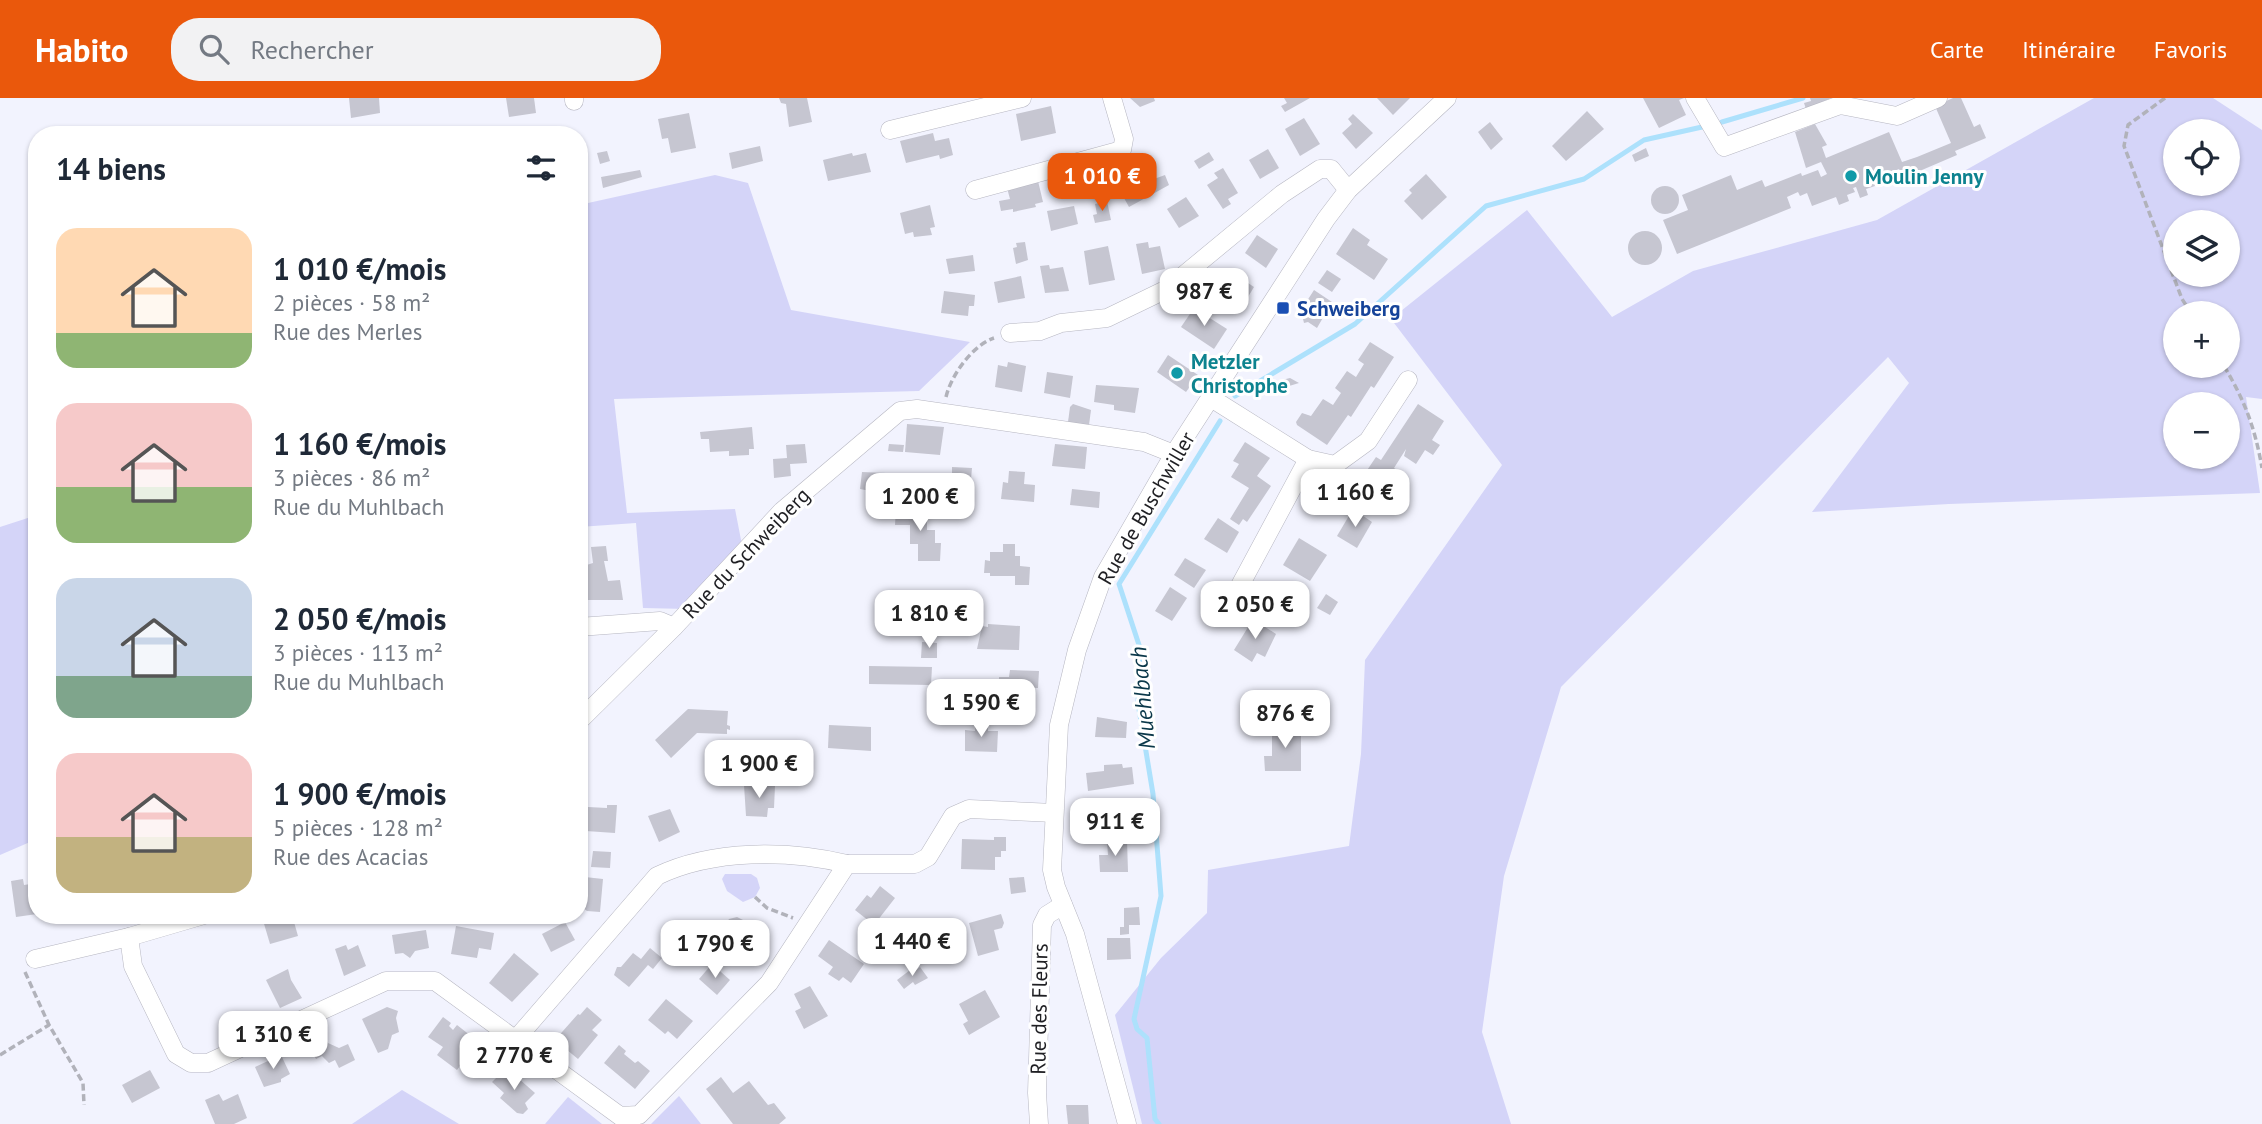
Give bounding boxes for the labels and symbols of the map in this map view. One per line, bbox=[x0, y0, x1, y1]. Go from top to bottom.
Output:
pin: 1 010 € bbox=[1037, 153, 1167, 213]
place label: Moulin Jenny bbox=[1865, 163, 1985, 190]
marker: Moulin Jenny bbox=[1843, 168, 1859, 184]
pin: 987 € bbox=[1155, 268, 1253, 328]
place label: Schweiberg bbox=[1297, 295, 1401, 322]
marker: Schweiberg bbox=[1275, 300, 1291, 316]
place label: Metzler Christophe bbox=[1191, 348, 1288, 399]
marker: Metzler Christophe bbox=[1169, 365, 1185, 381]
street label: Rue de Buschwiller bbox=[1091, 427, 1201, 589]
pin: 1 160 € bbox=[1290, 470, 1420, 529]
pin: 1 200 € bbox=[855, 474, 985, 533]
street label: Rue du Schweiberg bbox=[676, 482, 816, 624]
pin: 2 050 € bbox=[1190, 582, 1320, 641]
pin: 1 810 € bbox=[864, 590, 994, 650]
water label: Muehlbach bbox=[1123, 645, 1161, 751]
pin: 1 590 € bbox=[916, 680, 1046, 739]
pin: 876 € bbox=[1236, 690, 1334, 750]
pin: 1 900 € bbox=[694, 740, 824, 800]
pin: 911 € bbox=[1066, 798, 1164, 858]
pin: 1 440 € bbox=[847, 918, 977, 978]
pin: 1 790 € bbox=[650, 920, 780, 980]
street label: Rue des Fleurs bbox=[1024, 943, 1054, 1075]
pin: 1 310 € bbox=[208, 1012, 338, 1071]
pin: 2 770 € bbox=[449, 1032, 579, 1092]

